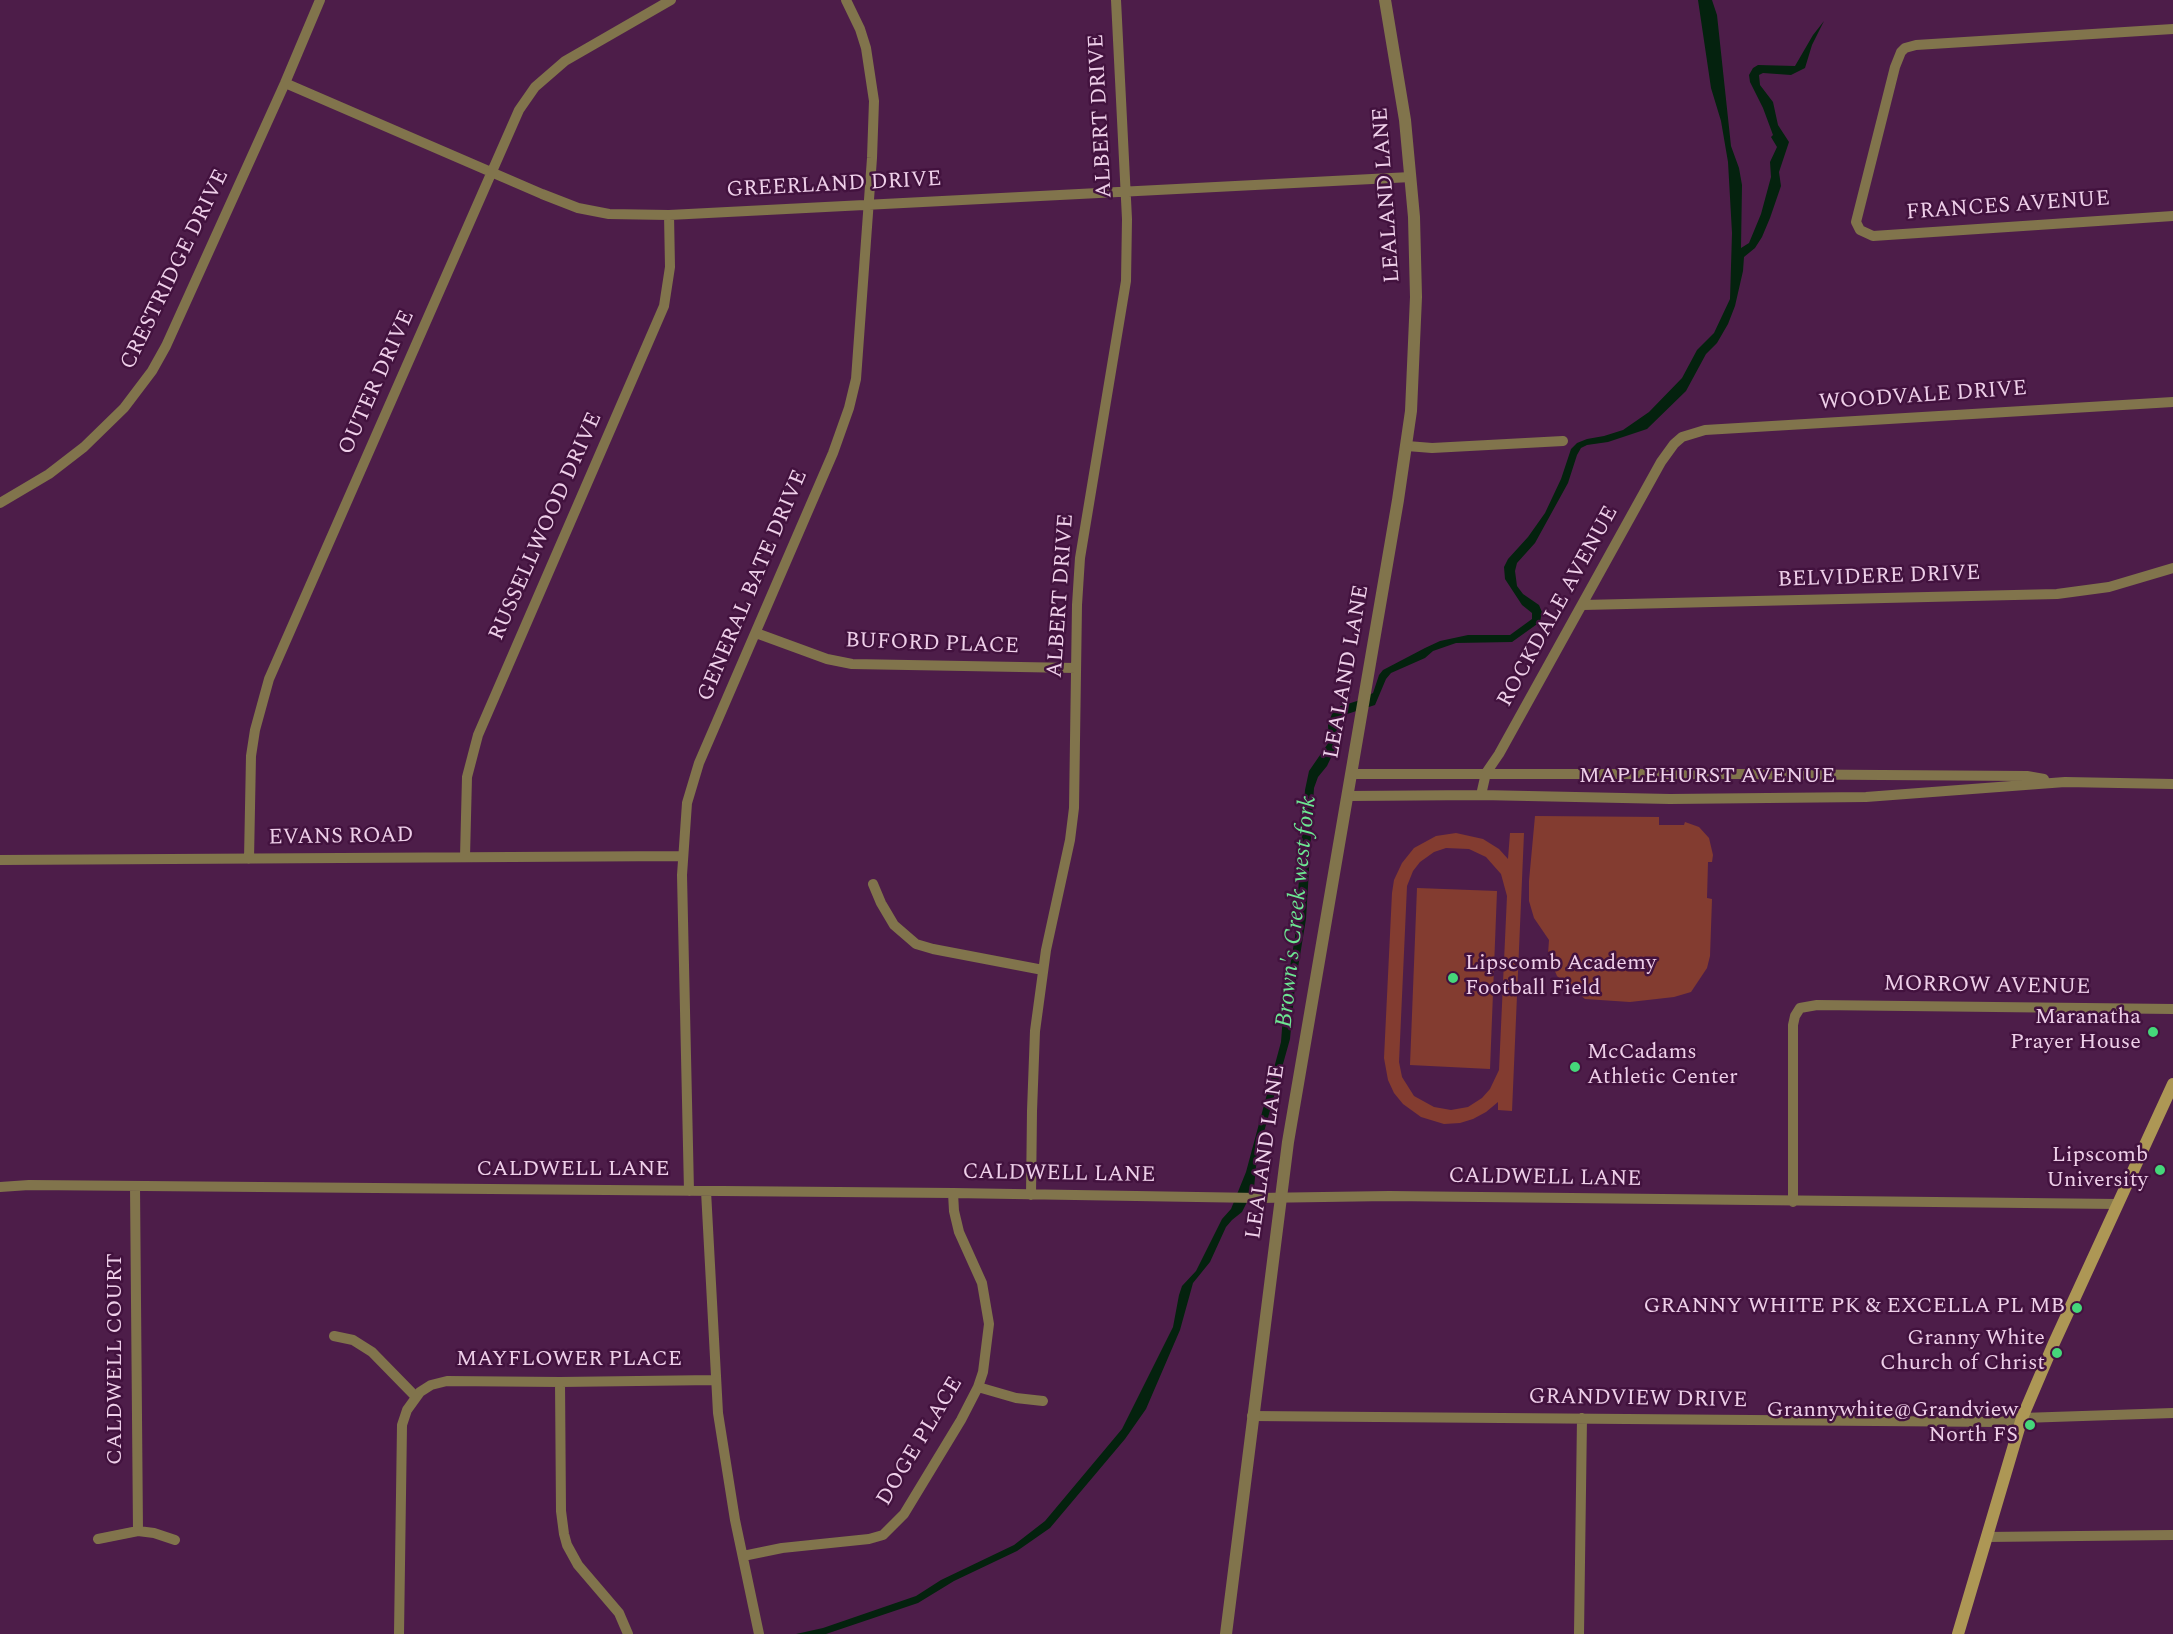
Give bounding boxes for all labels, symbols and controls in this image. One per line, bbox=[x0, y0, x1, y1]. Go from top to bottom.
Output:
street label: ALBERT DRIVE bbox=[1085, 33, 1119, 199]
street label: LEALAND LANE bbox=[1369, 106, 1407, 284]
street label: CRESTRIDGE DRIVE bbox=[116, 166, 236, 374]
street label: GREERLAND DRIVE bbox=[726, 167, 942, 205]
street label: FRANCES AVENUE bbox=[1905, 187, 2111, 227]
street label: OUTER DRIVE bbox=[334, 307, 422, 459]
street label: WOODVALE DRIVE bbox=[1818, 377, 2028, 417]
street label: RUSSELLWOOD DRIVE bbox=[485, 409, 609, 645]
street label: GENERAL BATE DRIVE bbox=[693, 466, 815, 706]
street label: ROCKDALE AVENUE bbox=[1493, 502, 1625, 712]
street label: ALBERT DRIVE bbox=[1043, 513, 1081, 679]
street label: BELVIDERE DRIVE bbox=[1777, 561, 1981, 595]
street label: LEALAND LANE bbox=[1320, 583, 1376, 761]
street label: BUFORD PLACE bbox=[845, 629, 1019, 661]
street label: MAPLEHURST AVENUE bbox=[1579, 765, 1835, 791]
water label: Brown's Creek west fork bbox=[1272, 795, 1324, 1029]
street label: EVANS ROAD bbox=[268, 824, 414, 852]
place label: Lipscomb Academy Football Field bbox=[1465, 952, 1656, 1004]
marker: Lipscomb Academy Football Field bbox=[1446, 971, 1460, 985]
street label: MORROW AVENUE bbox=[1883, 972, 2091, 1002]
place label: Maranatha Prayer House bbox=[2010, 1006, 2141, 1058]
marker: Maranatha Prayer House bbox=[2146, 1025, 2160, 1039]
place label: McCadams Athletic Center bbox=[1587, 1041, 1738, 1092]
marker: McCadams Athletic Center bbox=[1568, 1060, 1582, 1074]
street label: LEALAND LANE bbox=[1242, 1063, 1292, 1241]
place label: Lipscomb University bbox=[2046, 1144, 2148, 1196]
street label: CALDWELL LANE bbox=[476, 1158, 670, 1184]
street label: CALDWELL LANE bbox=[962, 1160, 1156, 1190]
marker: Lipscomb University bbox=[2153, 1163, 2167, 1177]
street label: CALDWELL LANE bbox=[1448, 1164, 1642, 1194]
street label: CALDWELL COURT bbox=[104, 1253, 130, 1465]
place label: GRANNY WHITE PK & EXCELLA PL MB bbox=[1644, 1295, 2065, 1321]
marker: GRANNY WHITE PK & EXCELLA PL MB bbox=[2070, 1301, 2084, 1315]
place label: Granny White Church of Christ bbox=[1880, 1327, 2045, 1378]
marker: Granny White Church of Christ bbox=[2050, 1346, 2064, 1360]
street label: MAYFLOWER PLACE bbox=[456, 1348, 682, 1374]
street label: DOGE PLACE bbox=[872, 1373, 970, 1511]
street label: GRANDVIEW DRIVE bbox=[1528, 1385, 1748, 1415]
place label: Grannywhite@Grandview North FS bbox=[1767, 1399, 2018, 1450]
marker: Grannywhite@Grandview North FS bbox=[2023, 1418, 2037, 1432]

